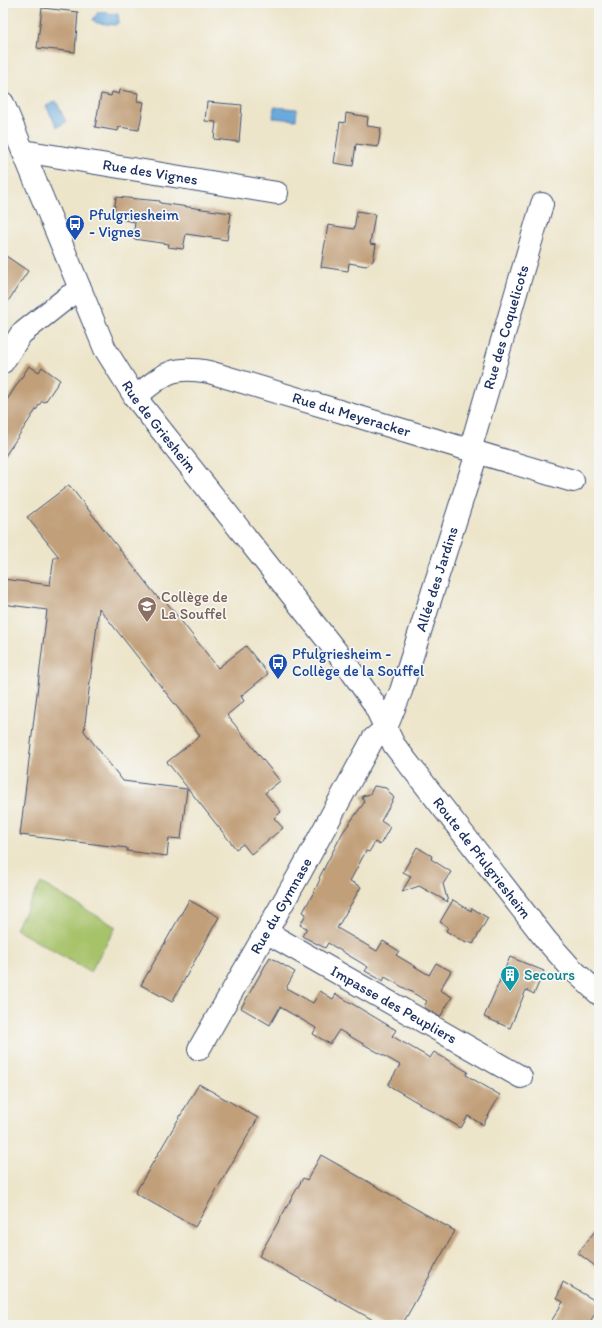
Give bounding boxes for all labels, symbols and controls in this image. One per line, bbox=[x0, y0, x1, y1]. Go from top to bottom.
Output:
street label: Rue des Vignes bbox=[101, 155, 199, 189]
place label: Pfulgriesheim - Vignes bbox=[89, 206, 179, 241]
bus stop icon: Pfulgriesheim - Vignes bbox=[64, 213, 86, 241]
street label: Rue des Coquelicots bbox=[479, 263, 533, 391]
street label: Rue de Griesheim bbox=[118, 377, 200, 476]
street label: Rue du Meyeracker bbox=[290, 388, 413, 441]
street label: Allée des Jardins bbox=[412, 524, 462, 634]
place label: Collège de La Souffel bbox=[161, 588, 228, 623]
school or university icon: Collège de La Souffel bbox=[136, 595, 158, 623]
place label: Pfulgriesheim - Collège de la Souffel bbox=[292, 645, 425, 680]
bus stop icon: Pfulgriesheim - Collège de la Souffel bbox=[267, 652, 289, 680]
street label: Route de Pfulgriesheim bbox=[429, 794, 535, 923]
street label: Rue du Gymnase bbox=[246, 855, 316, 957]
street label: Impasse des Peupliers bbox=[328, 962, 460, 1048]
building icon: Secours bbox=[499, 964, 521, 992]
place label: Secours bbox=[524, 966, 575, 984]

